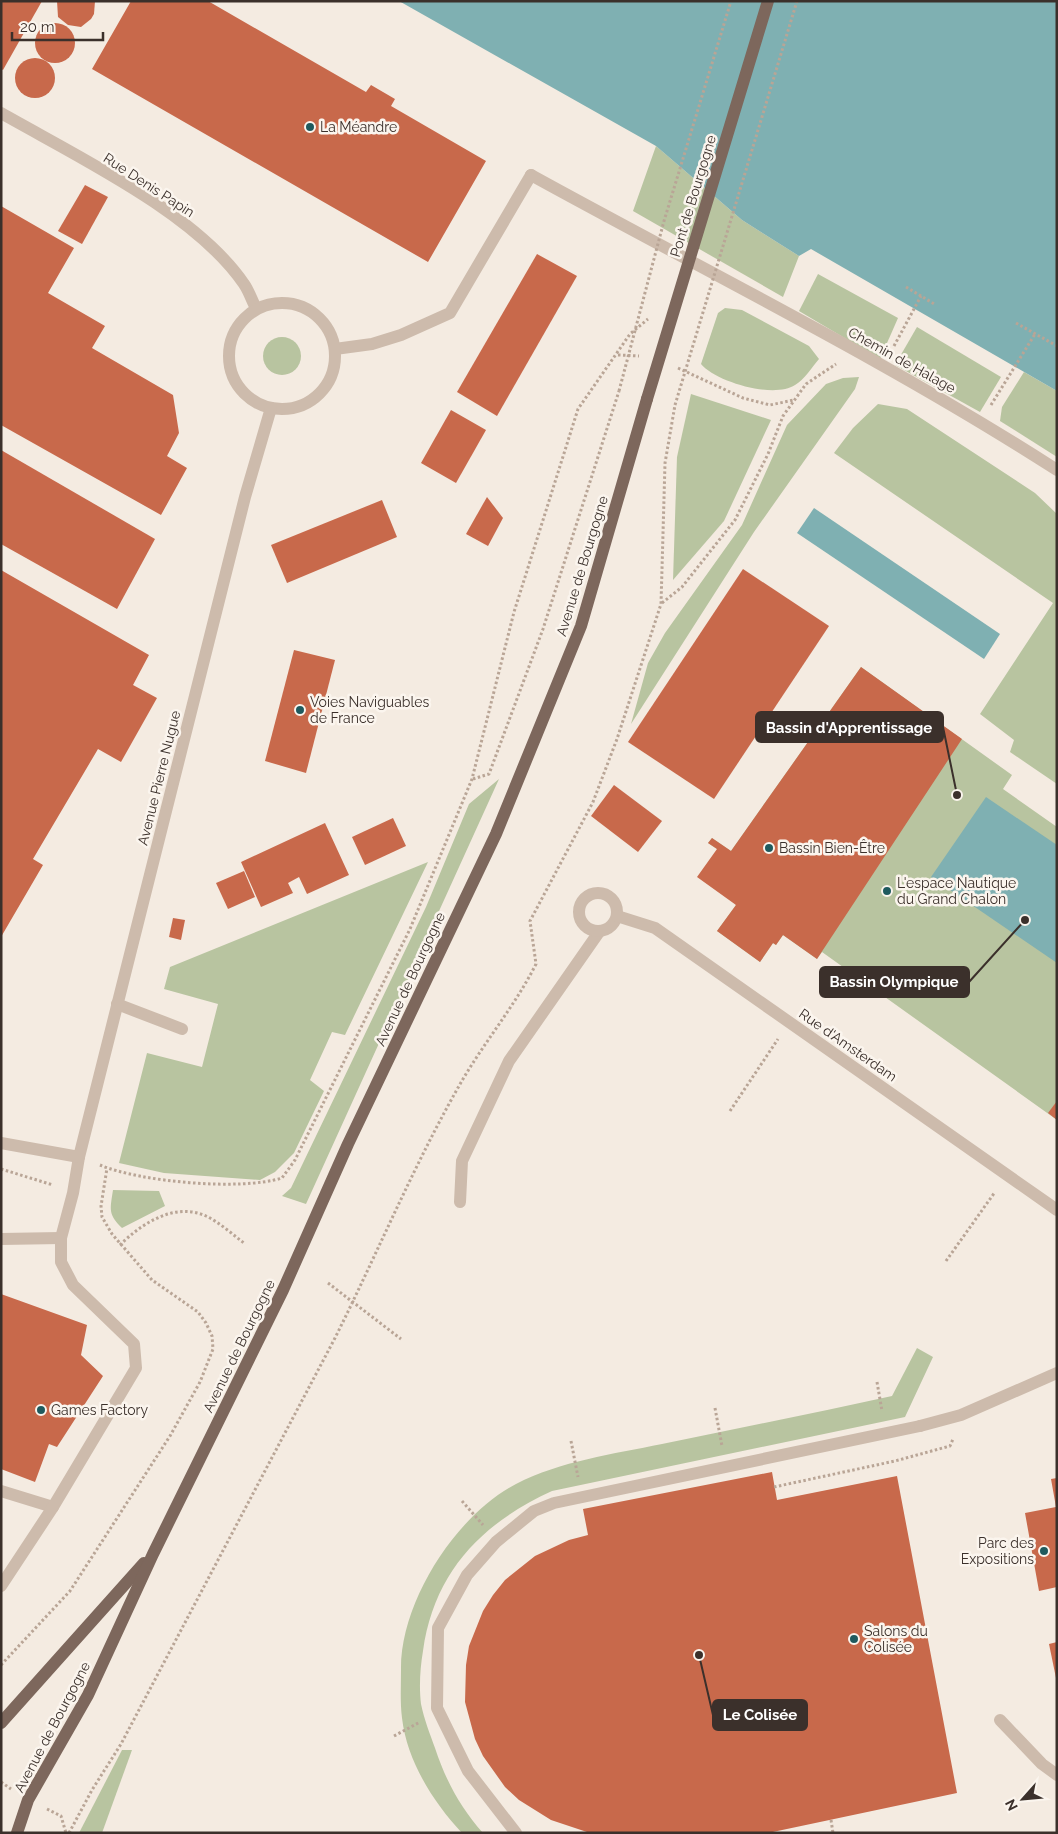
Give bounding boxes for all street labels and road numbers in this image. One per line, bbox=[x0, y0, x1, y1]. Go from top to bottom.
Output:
street label: Pont de Bourgogne bbox=[667, 133, 719, 259]
street label: Rue Denis Papin bbox=[101, 150, 197, 220]
street label: Chemin de Halage bbox=[845, 324, 959, 396]
street label: Avenue de Bourgogne bbox=[553, 494, 611, 638]
street label: Avenue Pierre Nugue bbox=[134, 709, 184, 847]
street label: Avenue de Bourgogne bbox=[372, 910, 448, 1048]
street label: Rue d'Amsterdam bbox=[796, 1005, 900, 1085]
street label: Avenue de Bourgogne bbox=[200, 1277, 278, 1415]
street label: Avenue de Bourgogne bbox=[11, 1659, 93, 1795]

